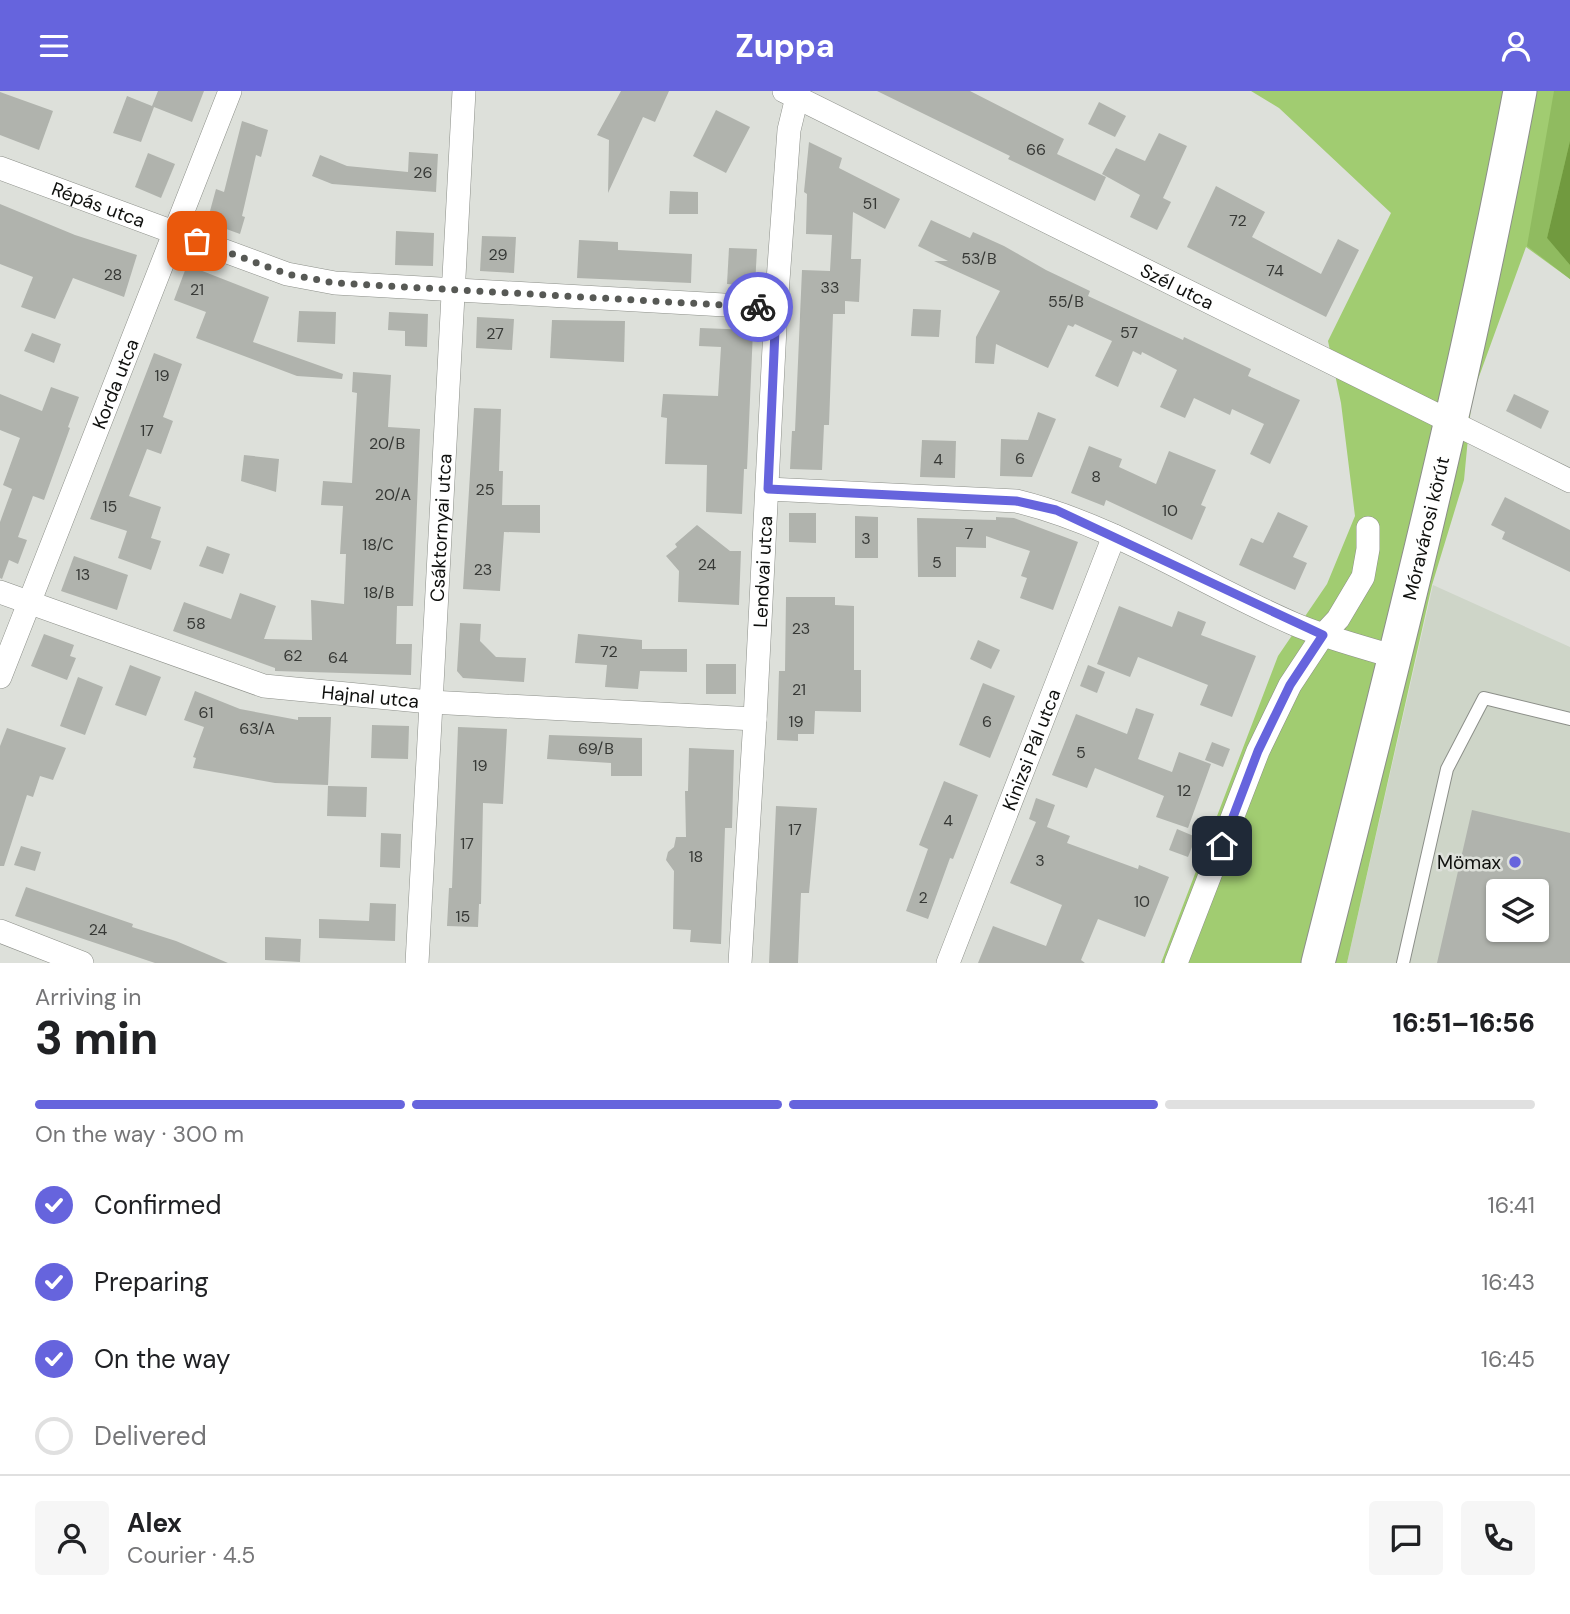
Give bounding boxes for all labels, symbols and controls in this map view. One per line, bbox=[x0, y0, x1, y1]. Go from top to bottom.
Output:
text: Zuppa bbox=[735, 25, 835, 67]
icon: menu bbox=[35, 27, 73, 65]
icon: person bbox=[1497, 27, 1535, 65]
house number: 66 bbox=[1026, 139, 1046, 160]
house number: 26 bbox=[413, 162, 433, 183]
street label: Répás utca bbox=[48, 176, 148, 233]
house number: 51 bbox=[863, 193, 877, 214]
house number: 72 bbox=[1229, 210, 1247, 231]
pin bbox=[167, 211, 227, 271]
icon: bag bbox=[178, 222, 216, 260]
house number: 29 bbox=[488, 244, 508, 265]
house number: 53/B bbox=[961, 248, 997, 269]
street label: Szél utca bbox=[1136, 258, 1218, 315]
house number: 74 bbox=[1266, 260, 1284, 281]
house number: 28 bbox=[104, 264, 122, 285]
courier bbox=[723, 272, 793, 342]
house number: 33 bbox=[821, 277, 839, 298]
house number: 21 bbox=[190, 279, 204, 300]
icon: bike bbox=[739, 288, 777, 326]
house number: 55/B bbox=[1048, 291, 1084, 312]
house number: 57 bbox=[1120, 322, 1138, 343]
house number: 27 bbox=[486, 323, 504, 344]
street label: Korda utca bbox=[87, 335, 145, 433]
house number: 19 bbox=[154, 365, 170, 386]
house number: 17 bbox=[140, 420, 154, 441]
house number: 20/B bbox=[369, 433, 405, 454]
house number: 6 bbox=[1015, 448, 1025, 469]
house number: 4 bbox=[933, 449, 943, 470]
street label: Csáktornyai utca bbox=[424, 453, 457, 602]
street label: Móravárosi körút bbox=[1397, 454, 1455, 603]
house number: 8 bbox=[1091, 466, 1101, 487]
house number: 25 bbox=[476, 479, 494, 500]
house number: 20/A bbox=[375, 484, 411, 505]
house number: 15 bbox=[103, 496, 117, 517]
house number: 10 bbox=[1162, 500, 1178, 521]
street label: Lendvai utca bbox=[748, 515, 778, 628]
house number: 7 bbox=[965, 523, 973, 544]
house number: 3 bbox=[861, 528, 871, 549]
house number: 18/C bbox=[362, 534, 394, 555]
house number: 5 bbox=[932, 552, 942, 573]
house number: 24 bbox=[698, 554, 717, 575]
house number: 23 bbox=[474, 559, 492, 580]
house number: 13 bbox=[76, 564, 90, 585]
house number: 18/B bbox=[363, 582, 395, 603]
house number: 58 bbox=[186, 613, 206, 634]
house number: 23 bbox=[792, 618, 810, 639]
house number: 72 bbox=[600, 641, 618, 662]
house number: 62 bbox=[284, 645, 302, 666]
house number: 64 bbox=[328, 647, 348, 668]
house number: 21 bbox=[792, 679, 806, 700]
street label: Hajnal utca bbox=[320, 680, 420, 714]
street label: Kinizsi Pál utca bbox=[996, 685, 1066, 814]
house number: 61 bbox=[198, 702, 214, 723]
house number: 19 bbox=[788, 711, 804, 732]
house number: 6 bbox=[982, 711, 992, 732]
house number: 63/A bbox=[239, 718, 275, 739]
house number: 69/B bbox=[578, 738, 614, 759]
house number: 5 bbox=[1076, 742, 1086, 763]
house number: 19 bbox=[472, 755, 488, 776]
house number: 12 bbox=[1177, 780, 1191, 801]
house number: 4 bbox=[943, 810, 953, 831]
pin bbox=[1192, 816, 1252, 876]
house number: 17 bbox=[788, 819, 802, 840]
icon: home bbox=[1203, 827, 1241, 865]
house number: 17 bbox=[460, 833, 474, 854]
house number: 18 bbox=[689, 846, 703, 867]
house number: 3 bbox=[1035, 850, 1045, 871]
place label: Mömax bbox=[1437, 850, 1502, 875]
marker: Mömax bbox=[1507, 854, 1523, 870]
map controls bbox=[1486, 879, 1549, 942]
button: layers bbox=[1486, 879, 1549, 942]
house number: 2 bbox=[918, 887, 928, 908]
house number: 10 bbox=[1134, 891, 1150, 912]
house number: 15 bbox=[456, 906, 470, 927]
house number: 24 bbox=[89, 919, 108, 940]
text: Arriving in bbox=[35, 982, 141, 1012]
text: 16:51–16:56 bbox=[1393, 1006, 1535, 1040]
text: 3 min bbox=[35, 1008, 158, 1068]
text: On the way · 300 m bbox=[35, 1119, 244, 1149]
icon: check bbox=[35, 1186, 73, 1224]
text: Confirmed bbox=[94, 1188, 221, 1222]
text: 16:41 bbox=[1488, 1190, 1535, 1220]
icon: check bbox=[35, 1263, 73, 1301]
text: Preparing bbox=[94, 1265, 209, 1299]
text: 16:43 bbox=[1481, 1267, 1535, 1297]
icon: check bbox=[35, 1340, 73, 1378]
text: On the way bbox=[94, 1342, 230, 1376]
text: 16:45 bbox=[1481, 1344, 1535, 1374]
text: Delivered bbox=[94, 1419, 207, 1453]
button: person bbox=[35, 1501, 109, 1575]
button: chat bbox=[1369, 1501, 1443, 1575]
button: phone bbox=[1461, 1501, 1535, 1575]
text: Alex bbox=[127, 1506, 182, 1540]
text: Courier · 4.5 bbox=[127, 1540, 255, 1570]

